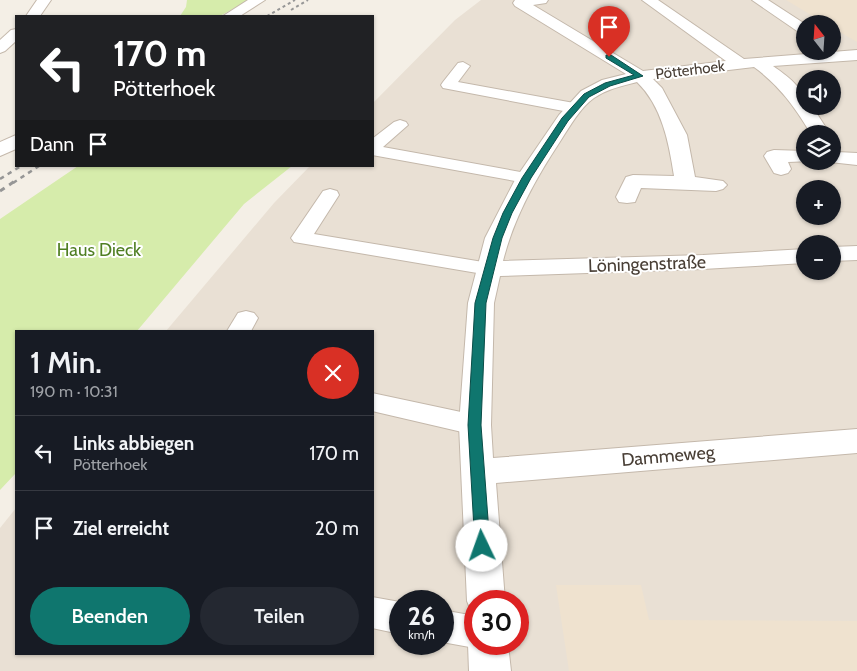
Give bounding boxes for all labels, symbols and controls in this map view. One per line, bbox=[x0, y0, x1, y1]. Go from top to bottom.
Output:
pin bbox=[588, 6, 630, 57]
icon: arrive bbox=[595, 13, 623, 41]
north arrow bbox=[796, 15, 841, 60]
map controls bbox=[796, 15, 841, 280]
text: 170 m bbox=[113, 32, 206, 75]
icon: left bbox=[30, 35, 95, 100]
street label: Pötterhoek bbox=[654, 57, 726, 83]
button: sound bbox=[796, 70, 841, 115]
text: Pötterhoek bbox=[113, 75, 215, 102]
button: layers bbox=[796, 125, 841, 170]
icon: arrive bbox=[84, 130, 112, 158]
text: Dann bbox=[30, 133, 74, 156]
button: + bbox=[796, 180, 841, 225]
button: − bbox=[796, 235, 841, 280]
park label: Haus Dieck bbox=[57, 239, 142, 261]
street label: Löningenstraße bbox=[588, 251, 706, 277]
text: 1 Min. bbox=[30, 344, 102, 381]
button: close bbox=[307, 347, 359, 399]
text: 190 m · 10:31 bbox=[30, 382, 118, 401]
text: Links abbiegen bbox=[73, 432, 194, 455]
icon: left bbox=[30, 439, 58, 467]
street label: Dammeweg bbox=[620, 441, 717, 471]
text: 170 m bbox=[309, 442, 359, 465]
text: Pötterhoek bbox=[73, 455, 147, 474]
icon: arrive bbox=[30, 514, 58, 542]
text: Ziel erreicht bbox=[73, 517, 169, 540]
text: 20 m bbox=[315, 517, 359, 540]
position arrow bbox=[455, 519, 507, 571]
button: Beenden bbox=[30, 587, 190, 645]
button: Teilen bbox=[200, 587, 359, 645]
speed limit sign: 30 bbox=[464, 590, 529, 655]
text: 26 bbox=[408, 601, 435, 631]
text: km/h bbox=[408, 627, 435, 642]

